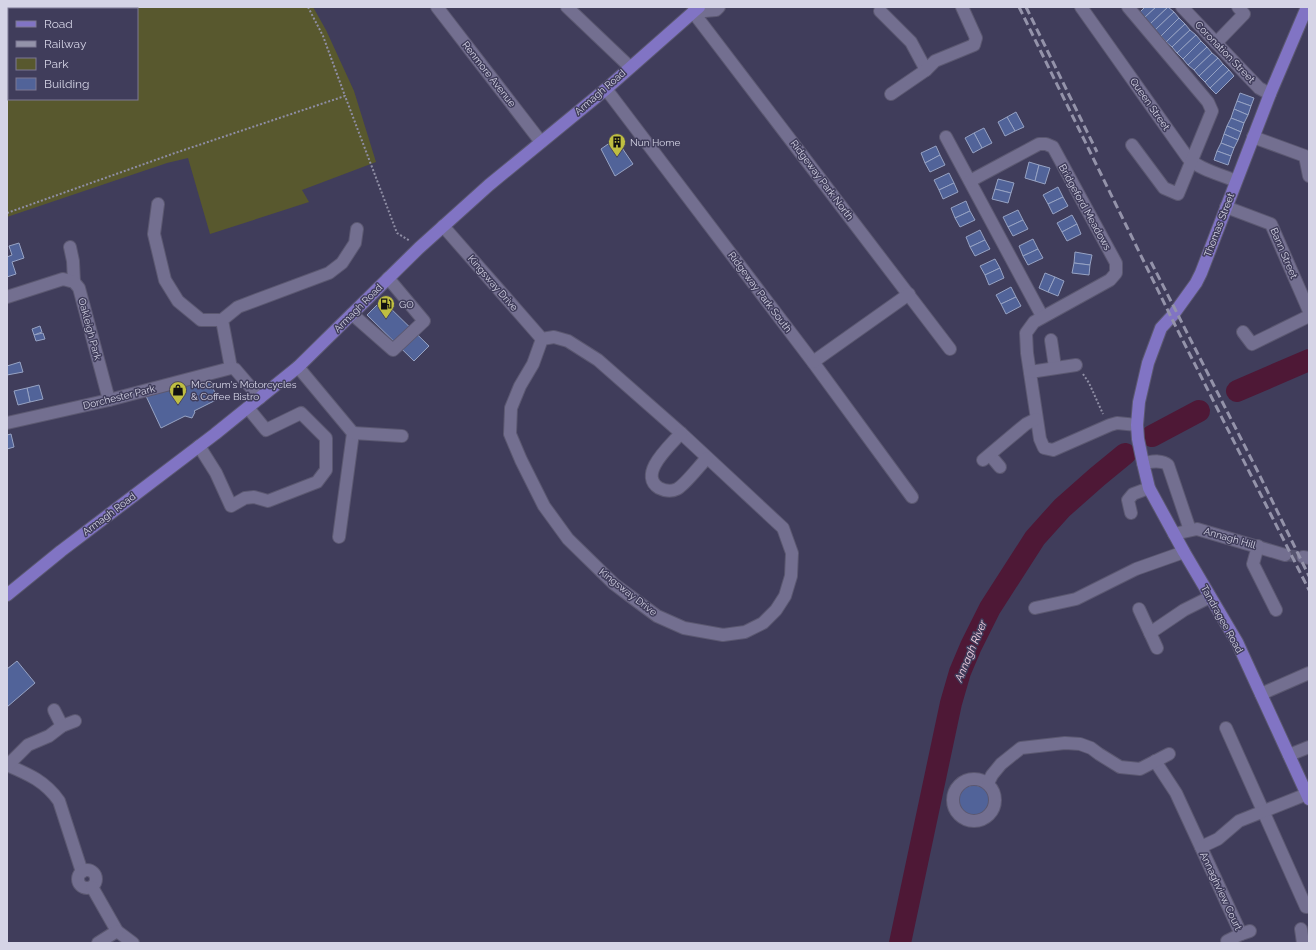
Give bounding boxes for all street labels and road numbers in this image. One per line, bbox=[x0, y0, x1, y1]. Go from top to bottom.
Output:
street label: Coronation Street bbox=[1193, 19, 1258, 85]
street label: Renmore Avenue bbox=[460, 39, 518, 109]
street label: Armagh Road bbox=[572, 67, 628, 117]
street label: Queen Street bbox=[1128, 76, 1172, 133]
street label: Ridgeway Park North bbox=[788, 138, 856, 222]
street label: Bridgeford Meadows bbox=[1057, 162, 1113, 252]
street label: Thomas Street bbox=[1202, 191, 1236, 259]
street label: Bann Street bbox=[1268, 226, 1300, 281]
street label: Ridgeway Park South bbox=[726, 250, 794, 335]
street label: Kingsway Drive bbox=[466, 253, 520, 313]
street label: Armagh Road bbox=[332, 282, 384, 334]
street label: Oakleigh Park bbox=[76, 297, 104, 362]
street label: Dorchester Park bbox=[82, 383, 157, 411]
street label: Armagh Road bbox=[80, 491, 138, 537]
street label: Annagh Hill bbox=[1203, 525, 1257, 551]
street label: Kingsway Drive bbox=[597, 566, 659, 618]
street label: Tandragee Road bbox=[1199, 583, 1245, 655]
street label: Annaghview Court bbox=[1198, 850, 1244, 932]

